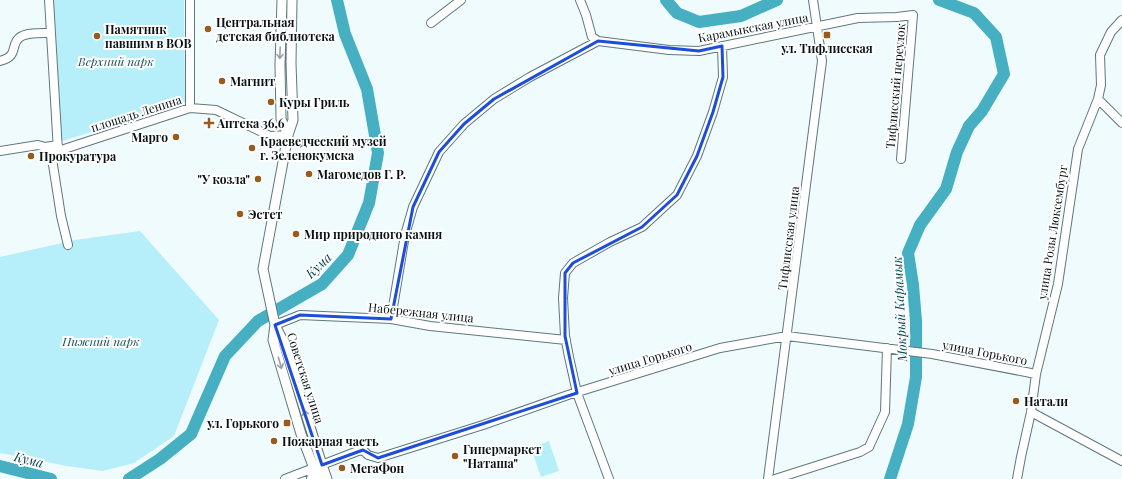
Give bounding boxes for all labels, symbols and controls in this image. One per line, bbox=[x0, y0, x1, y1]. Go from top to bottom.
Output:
street label: Карамыкская улица bbox=[697, 8, 809, 46]
place label: Центральная детская библиотека bbox=[216, 14, 336, 44]
place label: Памятник павшим в ВОВ bbox=[105, 21, 192, 51]
street label: Тифлисский переулок bbox=[882, 22, 908, 149]
marker: Центральная детская библиотека bbox=[203, 24, 213, 34]
marker: ул. Тифлисская bbox=[822, 30, 832, 40]
marker: Памятник павшим в ВОВ bbox=[92, 31, 102, 41]
place label: ул. Тифлисская bbox=[780, 40, 873, 56]
one-way arrow bbox=[277, 46, 284, 59]
park label: Верхний парк bbox=[77, 53, 154, 69]
place label: Магнит bbox=[230, 73, 275, 89]
marker: Магнит bbox=[217, 76, 227, 86]
street label: площадь Ленина bbox=[89, 91, 183, 135]
place label: Куры Гриль bbox=[279, 94, 350, 110]
marker: Куры Гриль bbox=[266, 97, 276, 107]
place label: Аптека 36,6 bbox=[216, 115, 285, 131]
marker: Аптека 36,6 bbox=[204, 118, 214, 128]
place label: Марго bbox=[131, 129, 168, 145]
marker: Марго bbox=[171, 132, 181, 142]
place label: Краеведческий музей г. Зеленокумска bbox=[260, 133, 387, 163]
marker: Краеведческий музей г. Зеленокумска bbox=[247, 143, 257, 153]
place label: Прокуратура bbox=[39, 148, 117, 164]
marker: Прокуратура bbox=[26, 151, 36, 161]
street label: улица Розы Люксембург bbox=[1033, 163, 1071, 301]
place label: Магомедов Г. Р. bbox=[317, 166, 406, 182]
marker: Магомедов Г. Р. bbox=[304, 169, 314, 179]
place label: "У козла" bbox=[197, 171, 250, 187]
marker: "У козла" bbox=[253, 174, 263, 184]
street label: Тифлисская улица bbox=[774, 185, 802, 291]
place label: Эстет bbox=[248, 206, 282, 222]
marker: Эстет bbox=[235, 209, 245, 219]
place label: Мир природного камня bbox=[304, 226, 442, 242]
marker: Мир природного камня bbox=[291, 229, 301, 239]
water label: Кума bbox=[301, 248, 335, 282]
water label: Мокрый Карамык bbox=[888, 256, 910, 363]
street label: Набережная улица bbox=[367, 299, 475, 325]
street label: Советская улица bbox=[284, 331, 328, 425]
park label: Нижний парк bbox=[61, 333, 140, 349]
street label: улица Горького bbox=[940, 336, 1029, 368]
street label: улица Горького bbox=[605, 338, 694, 379]
one-way arrow bbox=[276, 356, 284, 369]
place label: Натали bbox=[1024, 393, 1068, 409]
marker: Натали bbox=[1011, 396, 1021, 406]
one-way arrow bbox=[302, 409, 309, 422]
place label: ул. Горького bbox=[206, 415, 279, 431]
marker: ул. Горького bbox=[282, 418, 292, 428]
place label: Пожарная часть bbox=[282, 433, 379, 449]
marker: Пожарная часть bbox=[269, 436, 279, 446]
place label: Гипермаркет "Наташа" bbox=[463, 441, 541, 471]
water label: Кума bbox=[12, 447, 46, 471]
marker: Гипермаркет "Наташа" bbox=[450, 451, 460, 461]
place label: МегаФон bbox=[350, 460, 405, 476]
marker: МегаФон bbox=[337, 463, 347, 473]

